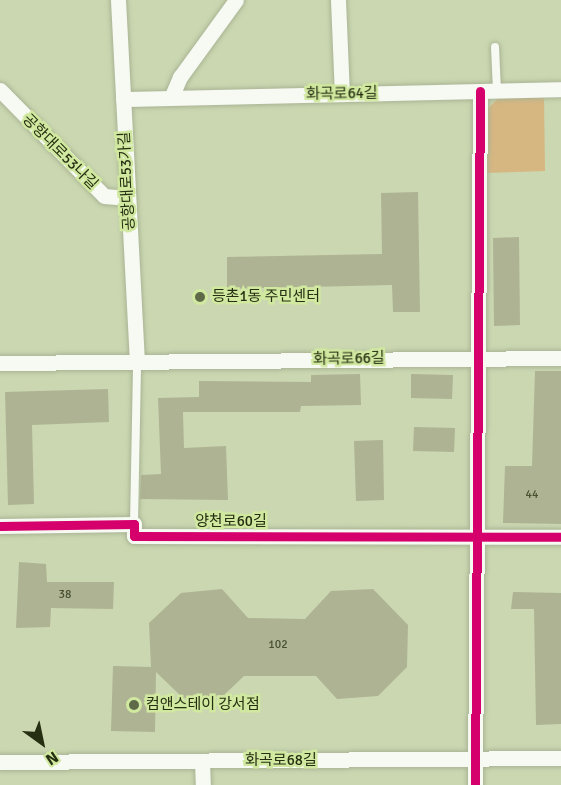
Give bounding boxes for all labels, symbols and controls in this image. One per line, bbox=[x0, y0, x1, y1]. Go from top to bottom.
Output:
street label: 화곡로64길 bbox=[306, 84, 378, 104]
street label: 공항대로53나길 bbox=[19, 111, 101, 193]
street label: 공항대로53가길 bbox=[115, 131, 139, 231]
place label: 등촌1동 주민센터 bbox=[212, 288, 320, 306]
marker: 등촌1동 주민센터 bbox=[193, 290, 207, 304]
street label: 화곡로66길 bbox=[313, 349, 385, 369]
house number: 44 bbox=[526, 488, 538, 502]
street label: 양천로60길 bbox=[195, 513, 267, 531]
house number: 38 bbox=[59, 588, 71, 602]
house number: 102 bbox=[268, 638, 288, 652]
place label: 컴앤스테이 강서점 bbox=[146, 696, 260, 714]
marker: 컴앤스테이 강서점 bbox=[127, 698, 141, 712]
north arrow bbox=[12, 713, 72, 773]
text: N bbox=[42, 747, 62, 770]
street label: 화곡로68길 bbox=[245, 752, 317, 770]

